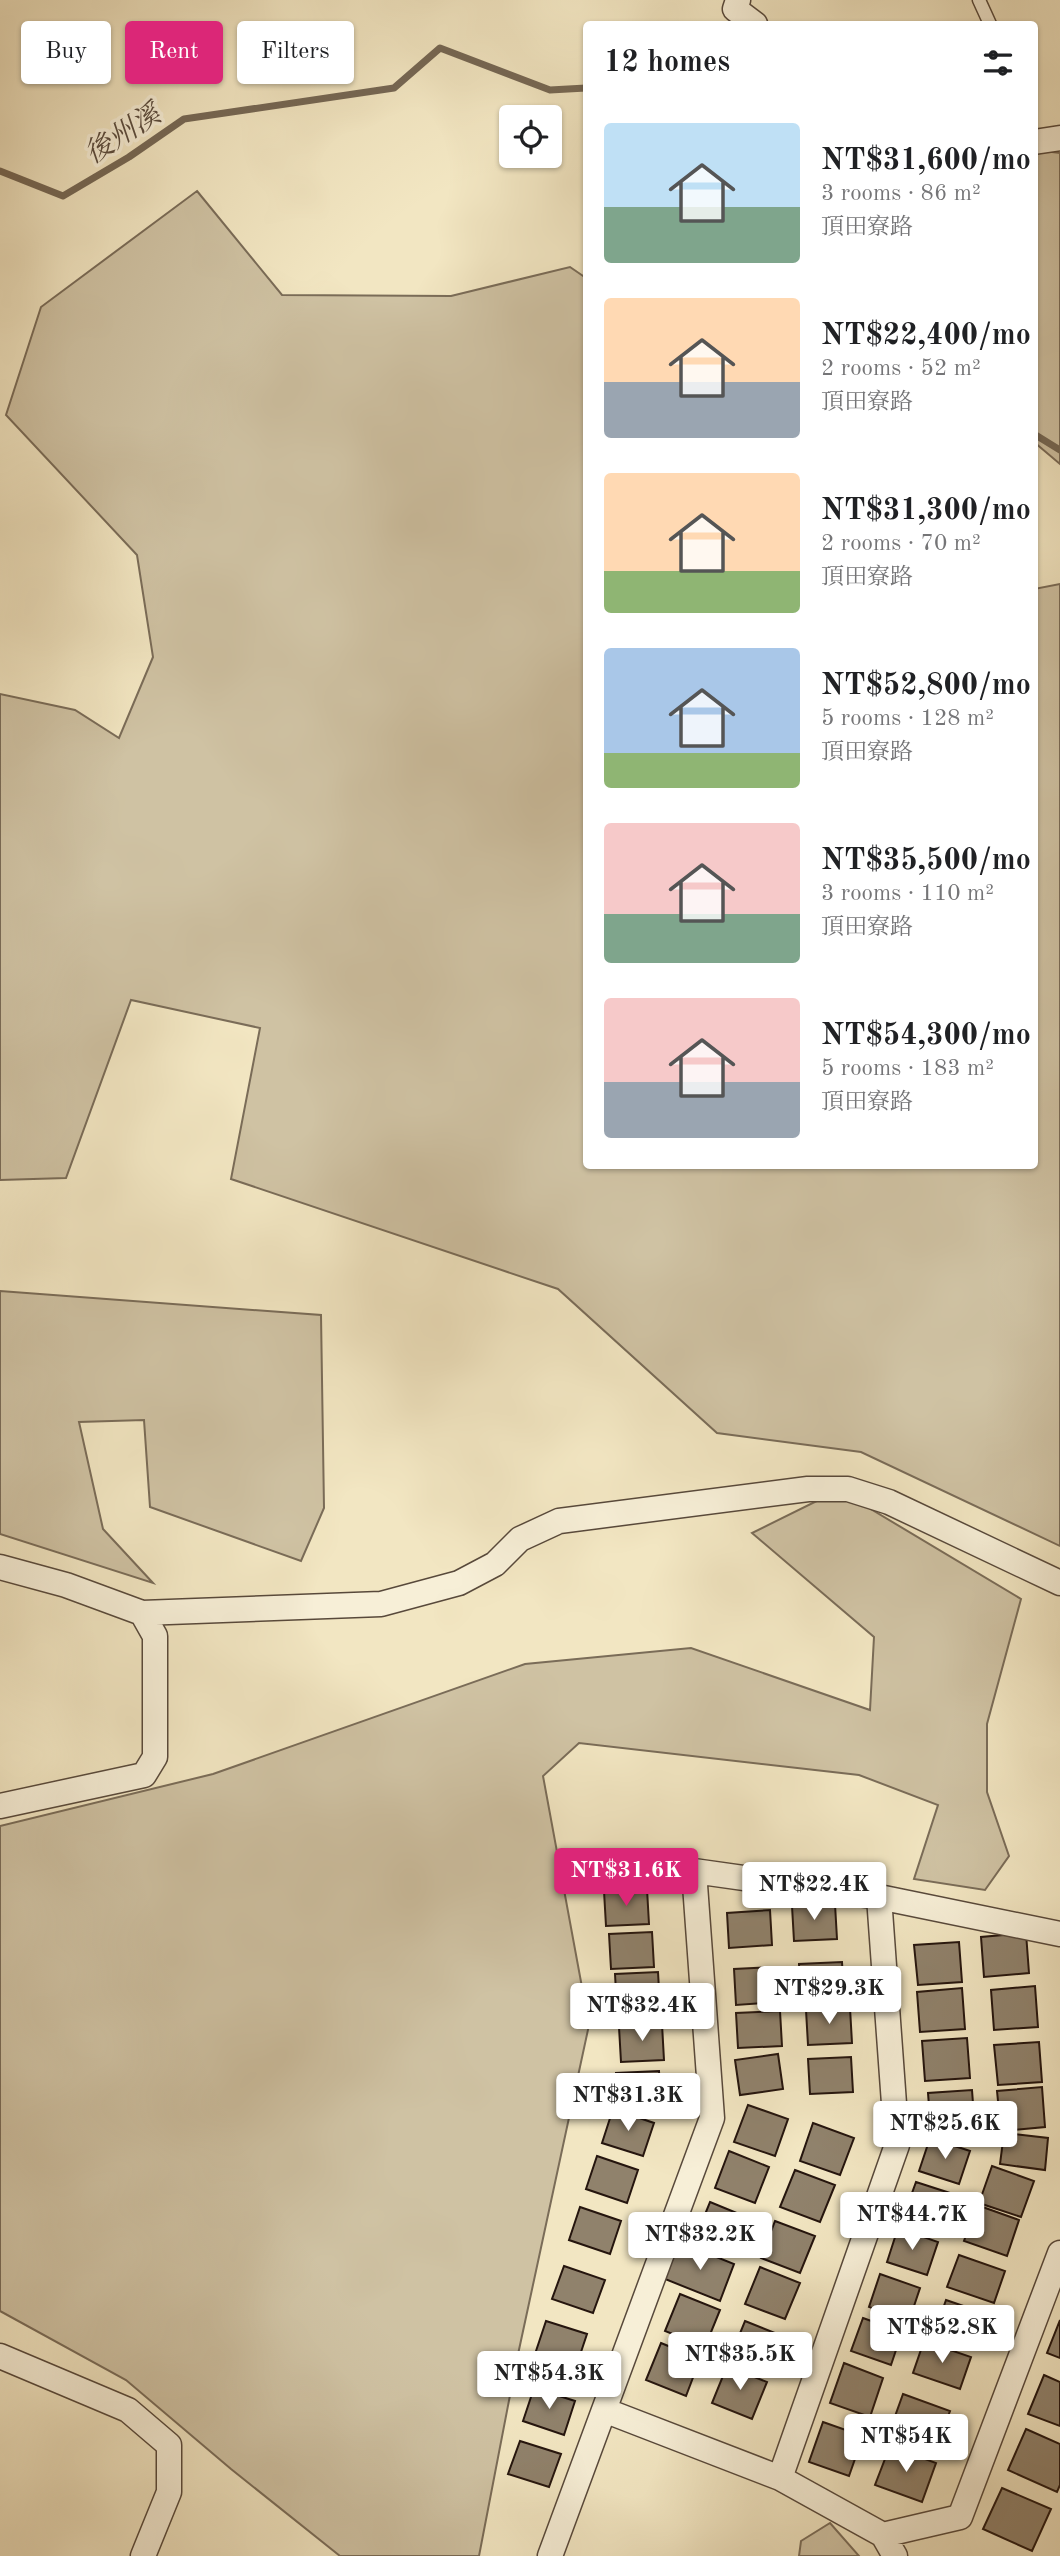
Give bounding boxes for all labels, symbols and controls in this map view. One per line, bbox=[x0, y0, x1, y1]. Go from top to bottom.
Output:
chip: Buy bbox=[21, 21, 111, 84]
chip: Rent bbox=[125, 21, 223, 84]
chip: Filters bbox=[237, 21, 354, 84]
icon: filters bbox=[979, 44, 1017, 82]
text: 12 homes bbox=[604, 48, 730, 78]
water label: 後州溪 bbox=[79, 97, 169, 170]
map controls bbox=[499, 105, 562, 168]
button: locate bbox=[499, 105, 562, 168]
text: NT$31,600/mo bbox=[821, 146, 1031, 176]
icon: home bbox=[660, 151, 744, 235]
text: 3 rooms · 86 m² bbox=[821, 182, 981, 205]
text: 頂田寮路 bbox=[821, 216, 913, 239]
text: NT$22,400/mo bbox=[821, 321, 1031, 351]
icon: home bbox=[660, 326, 744, 410]
text: 2 rooms · 52 m² bbox=[821, 357, 981, 380]
text: 頂田寮路 bbox=[821, 391, 913, 414]
text: NT$31,300/mo bbox=[821, 496, 1031, 526]
icon: home bbox=[660, 501, 744, 585]
text: 2 rooms · 70 m² bbox=[821, 532, 981, 555]
text: 頂田寮路 bbox=[821, 566, 913, 589]
text: NT$52,800/mo bbox=[821, 671, 1031, 701]
icon: home bbox=[660, 676, 744, 760]
text: 5 rooms · 128 m² bbox=[821, 707, 994, 730]
text: 頂田寮路 bbox=[821, 741, 913, 764]
text: NT$35,500/mo bbox=[821, 846, 1031, 876]
icon: home bbox=[660, 851, 744, 935]
text: 3 rooms · 110 m² bbox=[821, 882, 994, 905]
text: 頂田寮路 bbox=[821, 916, 913, 939]
text: NT$54,300/mo bbox=[821, 1021, 1031, 1051]
icon: home bbox=[660, 1026, 744, 1110]
text: 5 rooms · 183 m² bbox=[821, 1057, 994, 1080]
text: 頂田寮路 bbox=[821, 1091, 913, 1114]
pin: NT$31.6K bbox=[554, 1848, 698, 1908]
text: NT$31.6K bbox=[570, 1859, 682, 1882]
pin: NT$22.4K bbox=[742, 1862, 886, 1922]
text: NT$22.4K bbox=[758, 1873, 870, 1896]
pin: NT$29.3K bbox=[757, 1966, 901, 2026]
text: NT$29.3K bbox=[773, 1977, 885, 2000]
pin: NT$32.4K bbox=[570, 1983, 714, 2043]
text: NT$32.4K bbox=[586, 1994, 698, 2017]
pin: NT$31.3K bbox=[556, 2074, 700, 2133]
text: NT$31.3K bbox=[572, 2084, 684, 2107]
pin: NT$25.6K bbox=[873, 2102, 1017, 2161]
text: NT$25.6K bbox=[889, 2112, 1001, 2135]
pin: NT$44.7K bbox=[840, 2192, 984, 2252]
text: NT$44.7K bbox=[856, 2203, 968, 2226]
pin: NT$32.2K bbox=[628, 2212, 772, 2272]
text: NT$32.2K bbox=[644, 2223, 756, 2246]
pin: NT$52.8K bbox=[870, 2306, 1014, 2365]
text: NT$52.8K bbox=[886, 2316, 998, 2339]
pin: NT$35.5K bbox=[668, 2332, 812, 2392]
text: NT$35.5K bbox=[684, 2343, 796, 2366]
pin: NT$54.3K bbox=[477, 2352, 621, 2411]
text: NT$54.3K bbox=[493, 2362, 605, 2385]
pin: NT$54K bbox=[849, 2414, 963, 2474]
text: NT$54K bbox=[860, 2425, 952, 2448]

